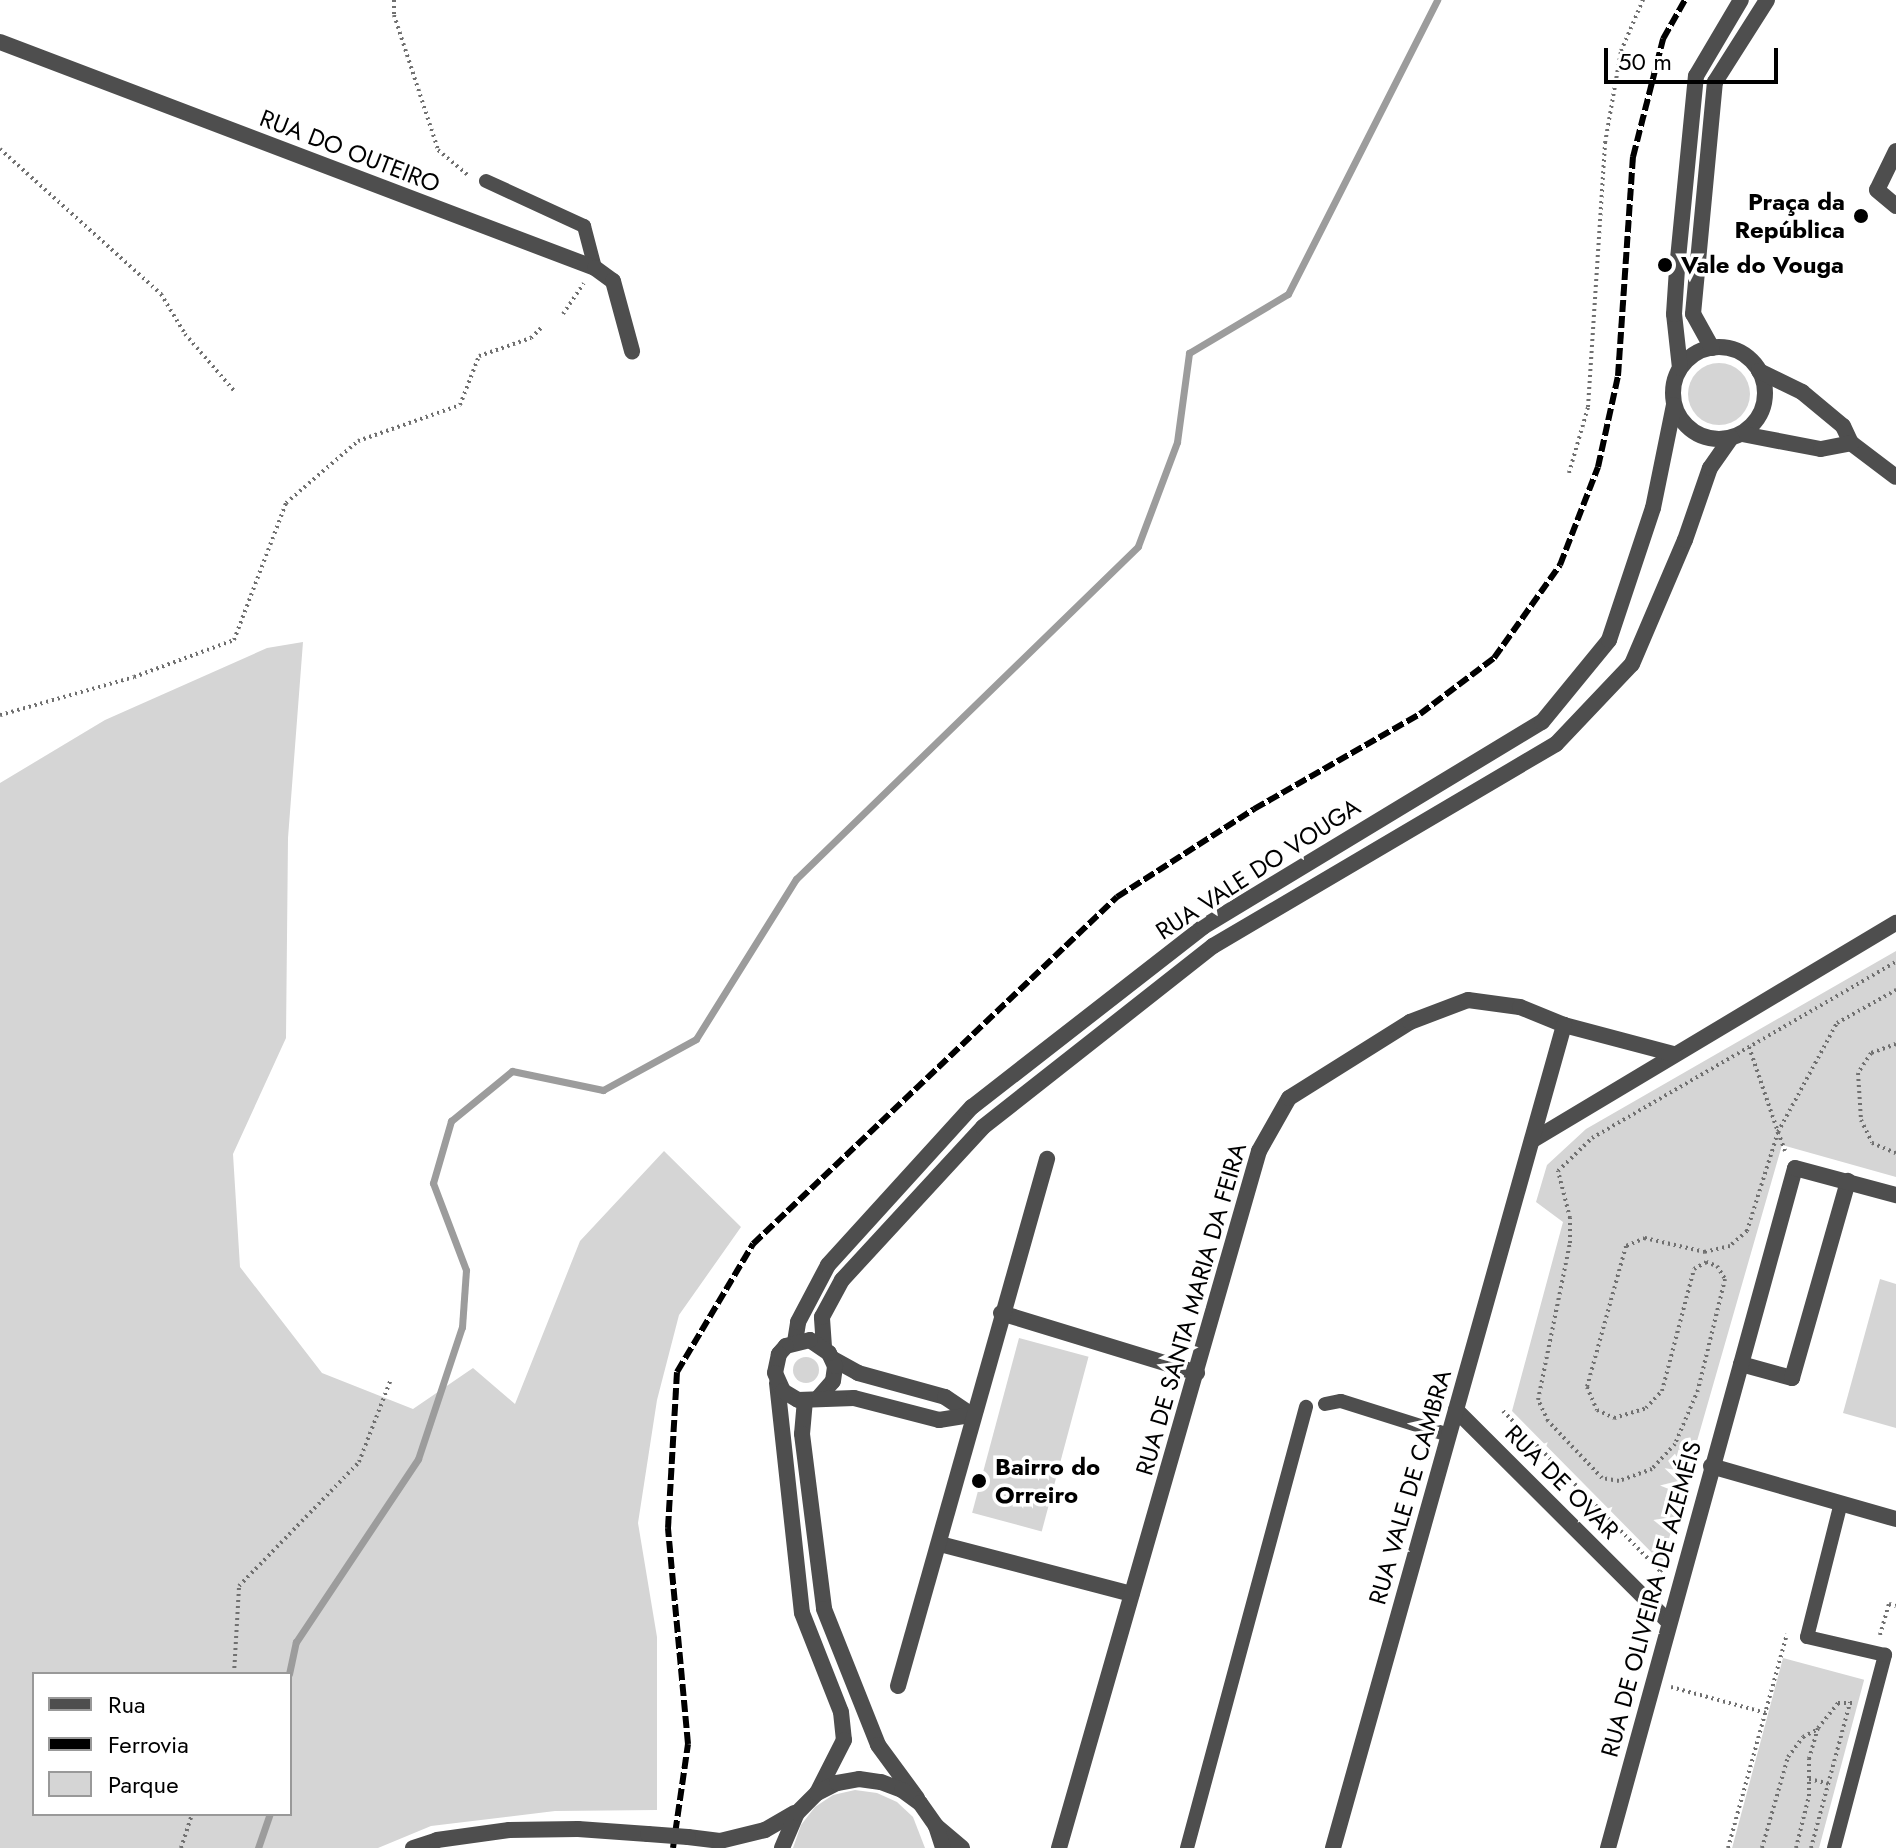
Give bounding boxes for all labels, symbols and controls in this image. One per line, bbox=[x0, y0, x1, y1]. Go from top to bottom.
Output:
scale bar bbox=[1608, 32, 1782, 82]
text: 50 m bbox=[1618, 44, 1672, 79]
street label: RUA DO OUTEIRO bbox=[256, 103, 444, 199]
place label: Praça da República bbox=[1734, 188, 1845, 244]
marker: Praça da República bbox=[1852, 207, 1870, 225]
place label: Vale do Vouga bbox=[1681, 251, 1844, 279]
marker: Vale do Vouga bbox=[1656, 256, 1674, 274]
street label: RUA VALE DO VOUGA bbox=[1151, 792, 1365, 946]
street label: RUA DE SANTA MARIA DA FEIRA bbox=[1130, 1140, 1252, 1478]
street label: RUA VALE DE CAMBRA bbox=[1363, 1366, 1457, 1608]
street label: RUA DE OVAR bbox=[1499, 1419, 1625, 1545]
street label: RUA DE OLIVEIRA DE AZEMÉIS bbox=[1595, 1438, 1707, 1760]
place label: Bairro do Orreiro bbox=[995, 1453, 1100, 1509]
marker: Bairro do Orreiro bbox=[970, 1472, 988, 1490]
legend bbox=[32, 1672, 292, 1816]
text: Rua bbox=[108, 1687, 146, 1722]
text: Ferrovia bbox=[108, 1727, 189, 1762]
text: Parque bbox=[108, 1767, 179, 1802]

